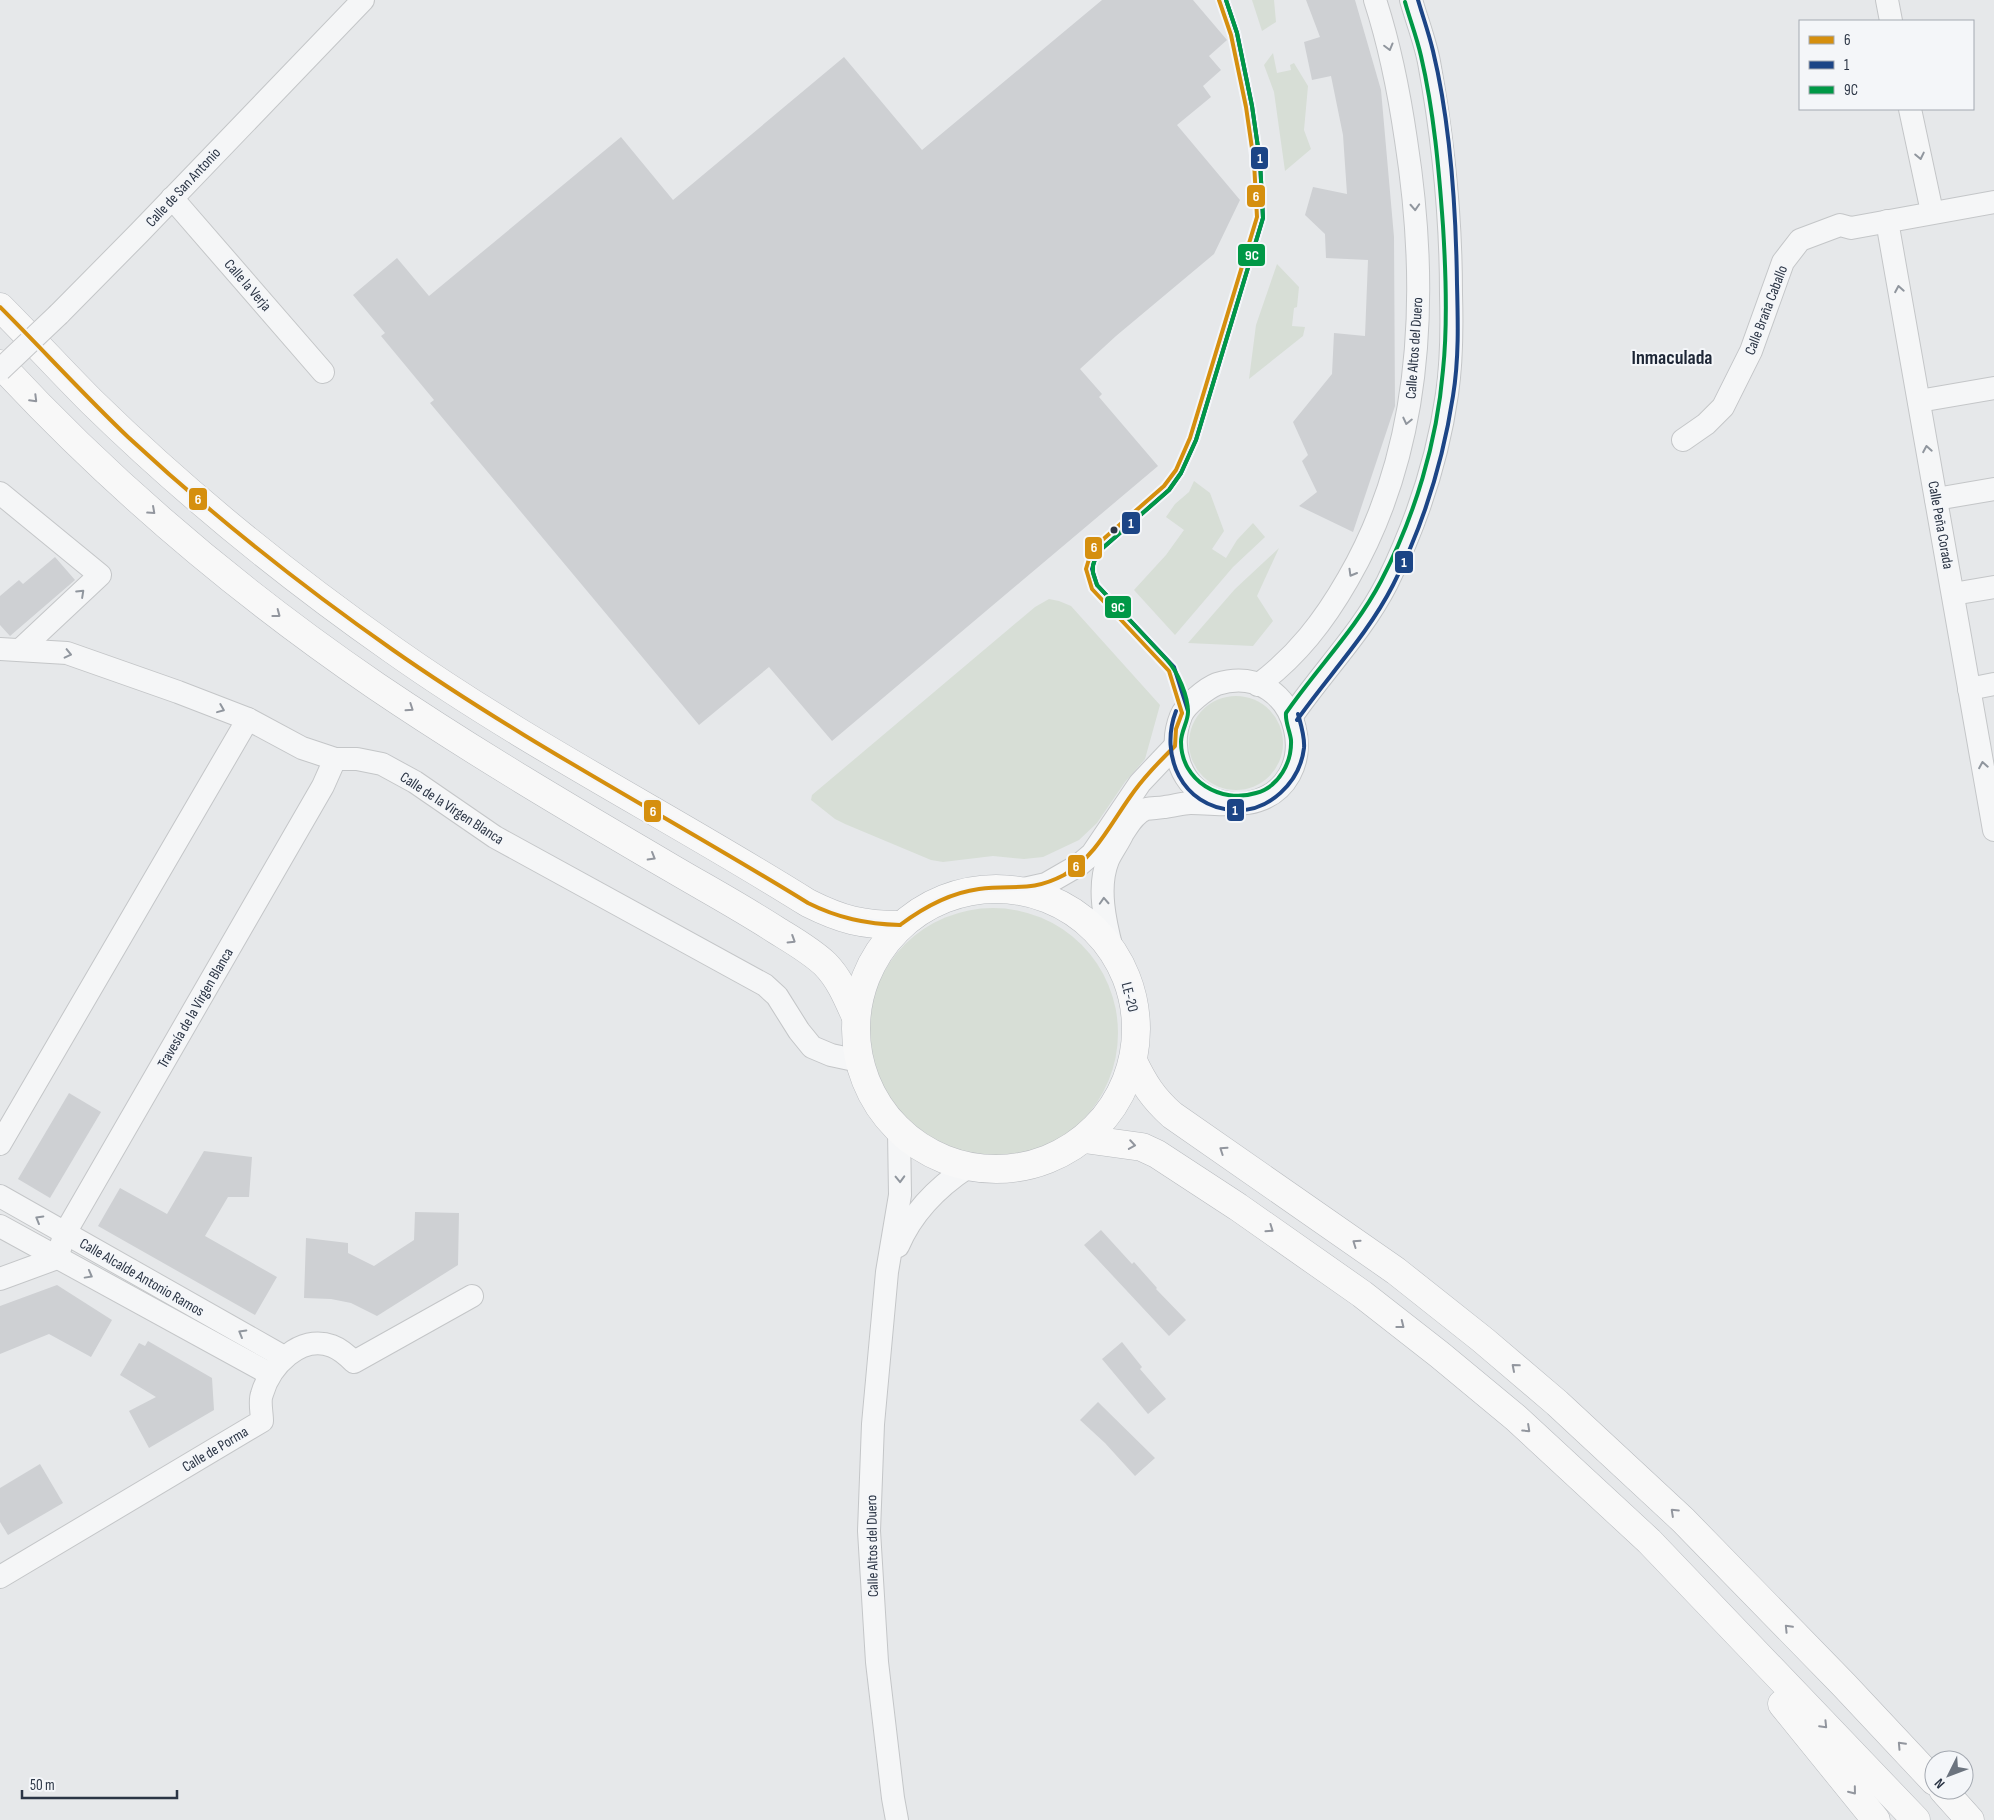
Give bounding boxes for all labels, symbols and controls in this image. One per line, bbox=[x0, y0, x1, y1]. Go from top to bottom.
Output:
legend bbox=[1799, 20, 1974, 110]
text: 6 bbox=[1844, 31, 1851, 50]
one-way arrow bbox=[1383, 42, 1394, 51]
text: 1 bbox=[1844, 56, 1850, 75]
text: 9C bbox=[1844, 81, 1858, 100]
street label: Calle de San Antonio bbox=[142, 144, 225, 231]
line badge: 1 bbox=[1250, 146, 1269, 170]
text: 1 bbox=[1257, 150, 1263, 167]
one-way arrow bbox=[1914, 152, 1925, 161]
line badge: 6 bbox=[1246, 184, 1266, 208]
text: 6 bbox=[1253, 188, 1260, 205]
one-way arrow bbox=[1410, 204, 1420, 211]
line badge: 9C bbox=[1237, 243, 1266, 267]
text: 9C bbox=[1245, 247, 1259, 264]
street label: Calle la Verja bbox=[220, 255, 276, 315]
street label: Calle Braña Caballo bbox=[1741, 263, 1792, 358]
one-way arrow bbox=[1895, 285, 1905, 294]
street label: Calle Altos del Duero bbox=[1401, 296, 1428, 400]
district label: Inmaculada bbox=[1631, 346, 1713, 370]
one-way arrow bbox=[28, 393, 37, 402]
one-way arrow bbox=[1402, 417, 1413, 426]
one-way arrow bbox=[1923, 445, 1933, 454]
street label: Calle Peña Corada bbox=[1923, 480, 1958, 571]
line badge: 6 bbox=[188, 487, 208, 511]
text: 6 bbox=[195, 491, 202, 508]
one-way arrow bbox=[147, 505, 156, 514]
line badge: 1 bbox=[1121, 511, 1141, 535]
text: 1 bbox=[1128, 515, 1134, 532]
unlabelled marker bbox=[1109, 525, 1119, 535]
line badge: 6 bbox=[1084, 536, 1103, 560]
text: 6 bbox=[1091, 539, 1098, 556]
line badge: 1 bbox=[1394, 550, 1414, 574]
text: 1 bbox=[1401, 554, 1407, 571]
one-way arrow bbox=[1348, 568, 1358, 577]
one-way arrow bbox=[75, 590, 84, 599]
line badge: 9C bbox=[1104, 595, 1132, 619]
text: 9C bbox=[1111, 599, 1125, 616]
one-way arrow bbox=[271, 609, 280, 617]
one-way arrow bbox=[64, 648, 73, 659]
one-way arrow bbox=[404, 702, 413, 712]
one-way arrow bbox=[216, 703, 225, 713]
one-way arrow bbox=[1978, 760, 1988, 769]
street label: Calle de la Virgen Blanca bbox=[396, 768, 507, 849]
line badge: 1 bbox=[1226, 798, 1245, 822]
line badge: 6 bbox=[643, 799, 662, 823]
text: 1 bbox=[1232, 802, 1238, 819]
text: 6 bbox=[650, 803, 657, 820]
one-way arrow bbox=[647, 850, 656, 860]
line badge: 6 bbox=[1067, 854, 1086, 878]
text: 6 bbox=[1073, 858, 1080, 875]
one-way arrow bbox=[1099, 897, 1109, 904]
one-way arrow bbox=[786, 934, 795, 943]
street label: Travesía de la Virgen Blanca bbox=[153, 944, 238, 1072]
street label: LE-20 bbox=[1117, 980, 1142, 1014]
one-way arrow bbox=[1129, 1139, 1137, 1150]
one-way arrow bbox=[1219, 1147, 1228, 1156]
one-way arrow bbox=[894, 1176, 905, 1184]
one-way arrow bbox=[36, 1215, 45, 1225]
one-way arrow bbox=[1264, 1223, 1274, 1232]
street label: Calle Alcalde Antonio Ramos bbox=[76, 1234, 207, 1321]
one-way arrow bbox=[1352, 1240, 1362, 1249]
one-way arrow bbox=[83, 1269, 92, 1279]
one-way arrow bbox=[1395, 1319, 1405, 1328]
one-way arrow bbox=[238, 1330, 247, 1340]
one-way arrow bbox=[1512, 1364, 1521, 1373]
street label: Calle de Porma bbox=[179, 1422, 252, 1477]
one-way arrow bbox=[1521, 1423, 1530, 1432]
street label: Calle Altos del Duero bbox=[862, 1495, 883, 1597]
one-way arrow bbox=[1671, 1509, 1680, 1518]
one-way arrow bbox=[1785, 1625, 1794, 1634]
one-way arrow bbox=[1818, 1719, 1827, 1728]
one-way arrow bbox=[1898, 1742, 1907, 1751]
north arrow bbox=[1924, 1750, 1974, 1800]
scale bar bbox=[22, 1768, 178, 1800]
text: N bbox=[1931, 1775, 1949, 1792]
text: 50 m bbox=[30, 1776, 55, 1795]
one-way arrow bbox=[1847, 1786, 1856, 1795]

